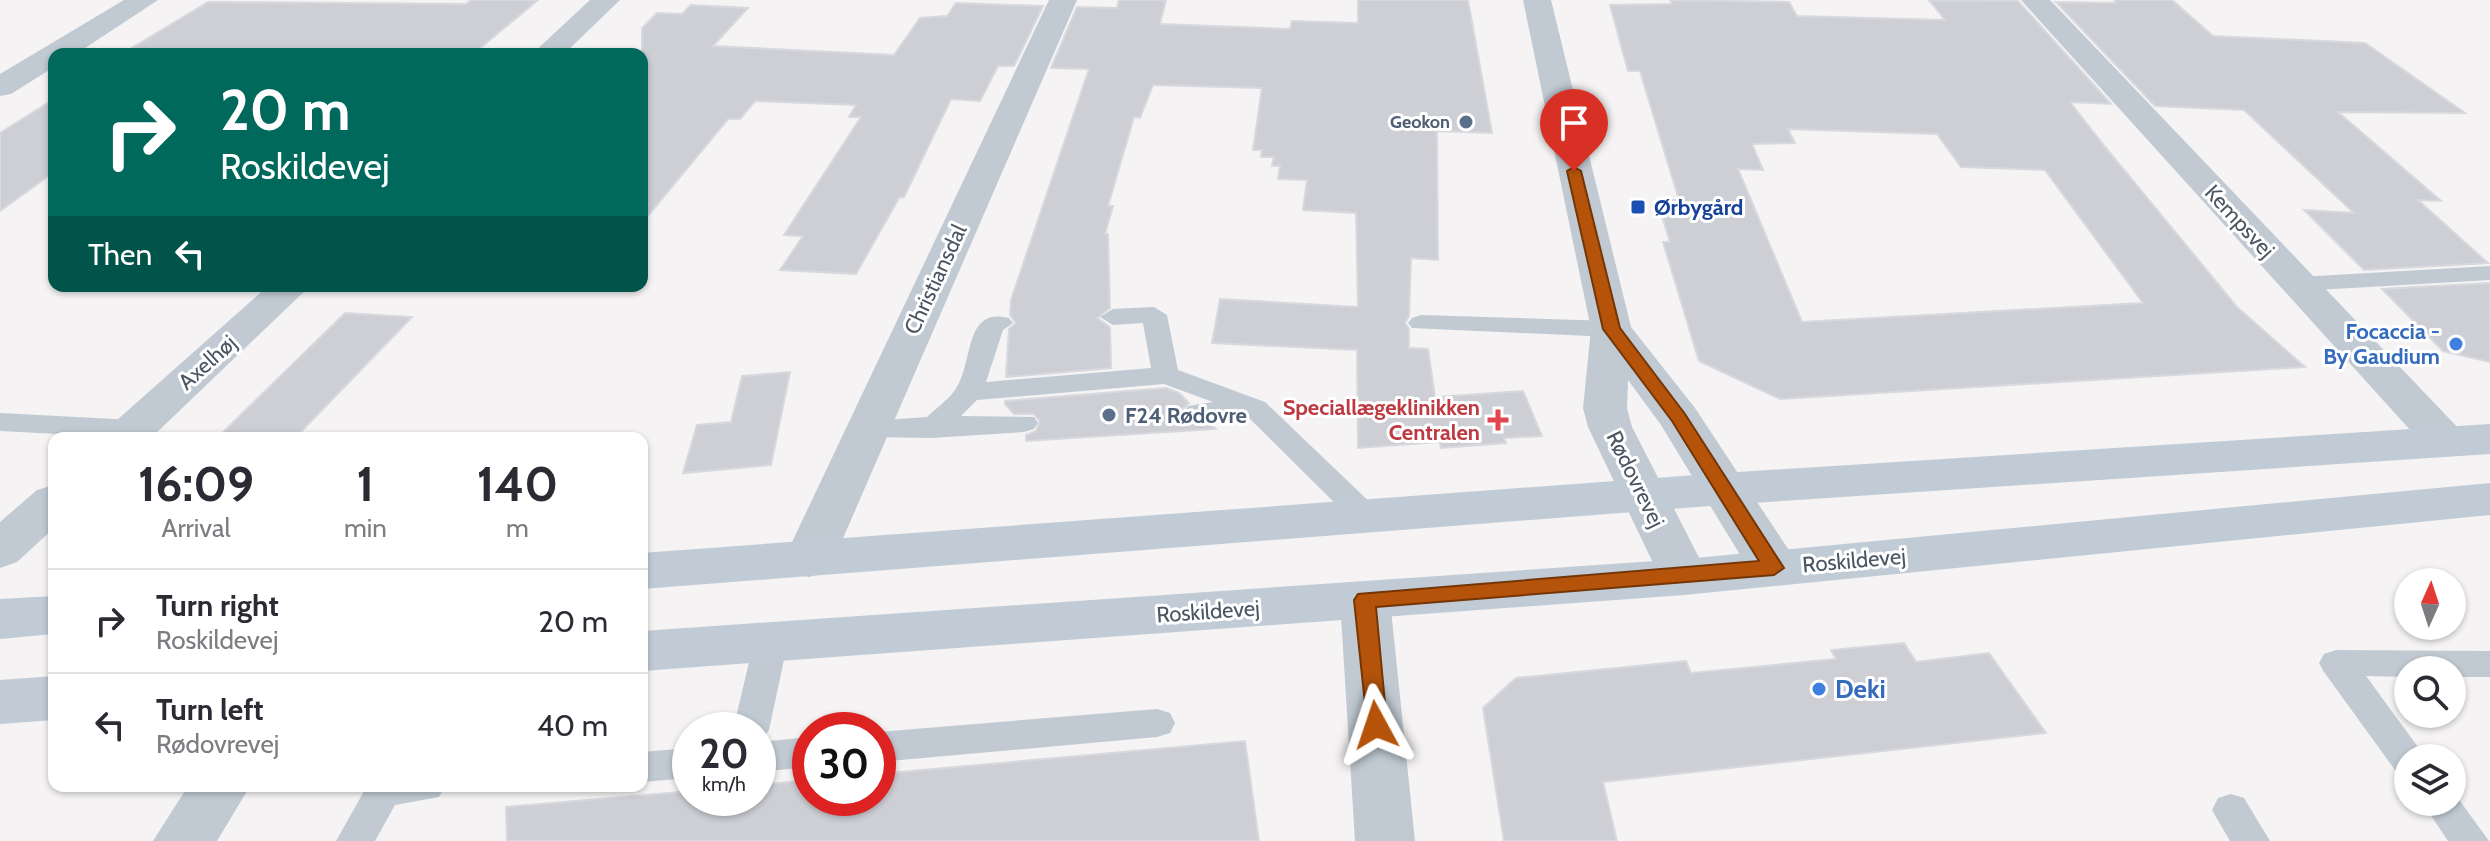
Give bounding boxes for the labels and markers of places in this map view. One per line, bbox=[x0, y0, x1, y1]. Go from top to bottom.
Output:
pin bbox=[1540, 89, 1608, 171]
place label: Geokon bbox=[1390, 111, 1450, 133]
marker: Geokon bbox=[1457, 113, 1475, 131]
place label: Ørbygård bbox=[1654, 194, 1743, 221]
marker: Ørbygård bbox=[1629, 198, 1647, 216]
place label: Focaccia - By Gaudium bbox=[2323, 318, 2440, 370]
marker: Focaccia - By Gaudium bbox=[2447, 335, 2465, 353]
place label: Speciallægeklinikken Centralen bbox=[1283, 394, 1480, 446]
place label: F24 Rødovre bbox=[1125, 402, 1247, 429]
marker: F24 Rødovre bbox=[1100, 406, 1118, 424]
marker: Speciallægeklinikken Centralen bbox=[1487, 409, 1509, 431]
place label: Deki bbox=[1835, 673, 1886, 705]
marker: Deki bbox=[1810, 680, 1828, 698]

